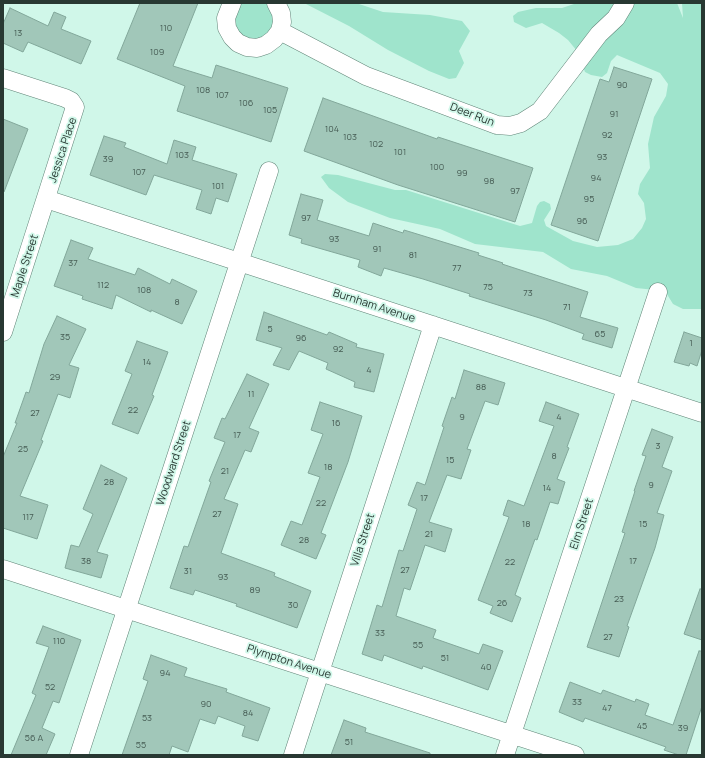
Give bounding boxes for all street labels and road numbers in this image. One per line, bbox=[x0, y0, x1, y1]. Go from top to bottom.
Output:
street label: Deer Run bbox=[448, 101, 496, 129]
street label: Jessica Place bbox=[46, 116, 80, 184]
street label: Maple Street bbox=[9, 233, 41, 299]
street label: Burnham Avenue bbox=[331, 286, 417, 326]
street label: Woodward Street bbox=[154, 419, 194, 507]
street label: Elm Street bbox=[568, 497, 596, 551]
street label: Villa Street bbox=[348, 512, 378, 568]
street label: Plympton Avenue bbox=[245, 642, 333, 682]

